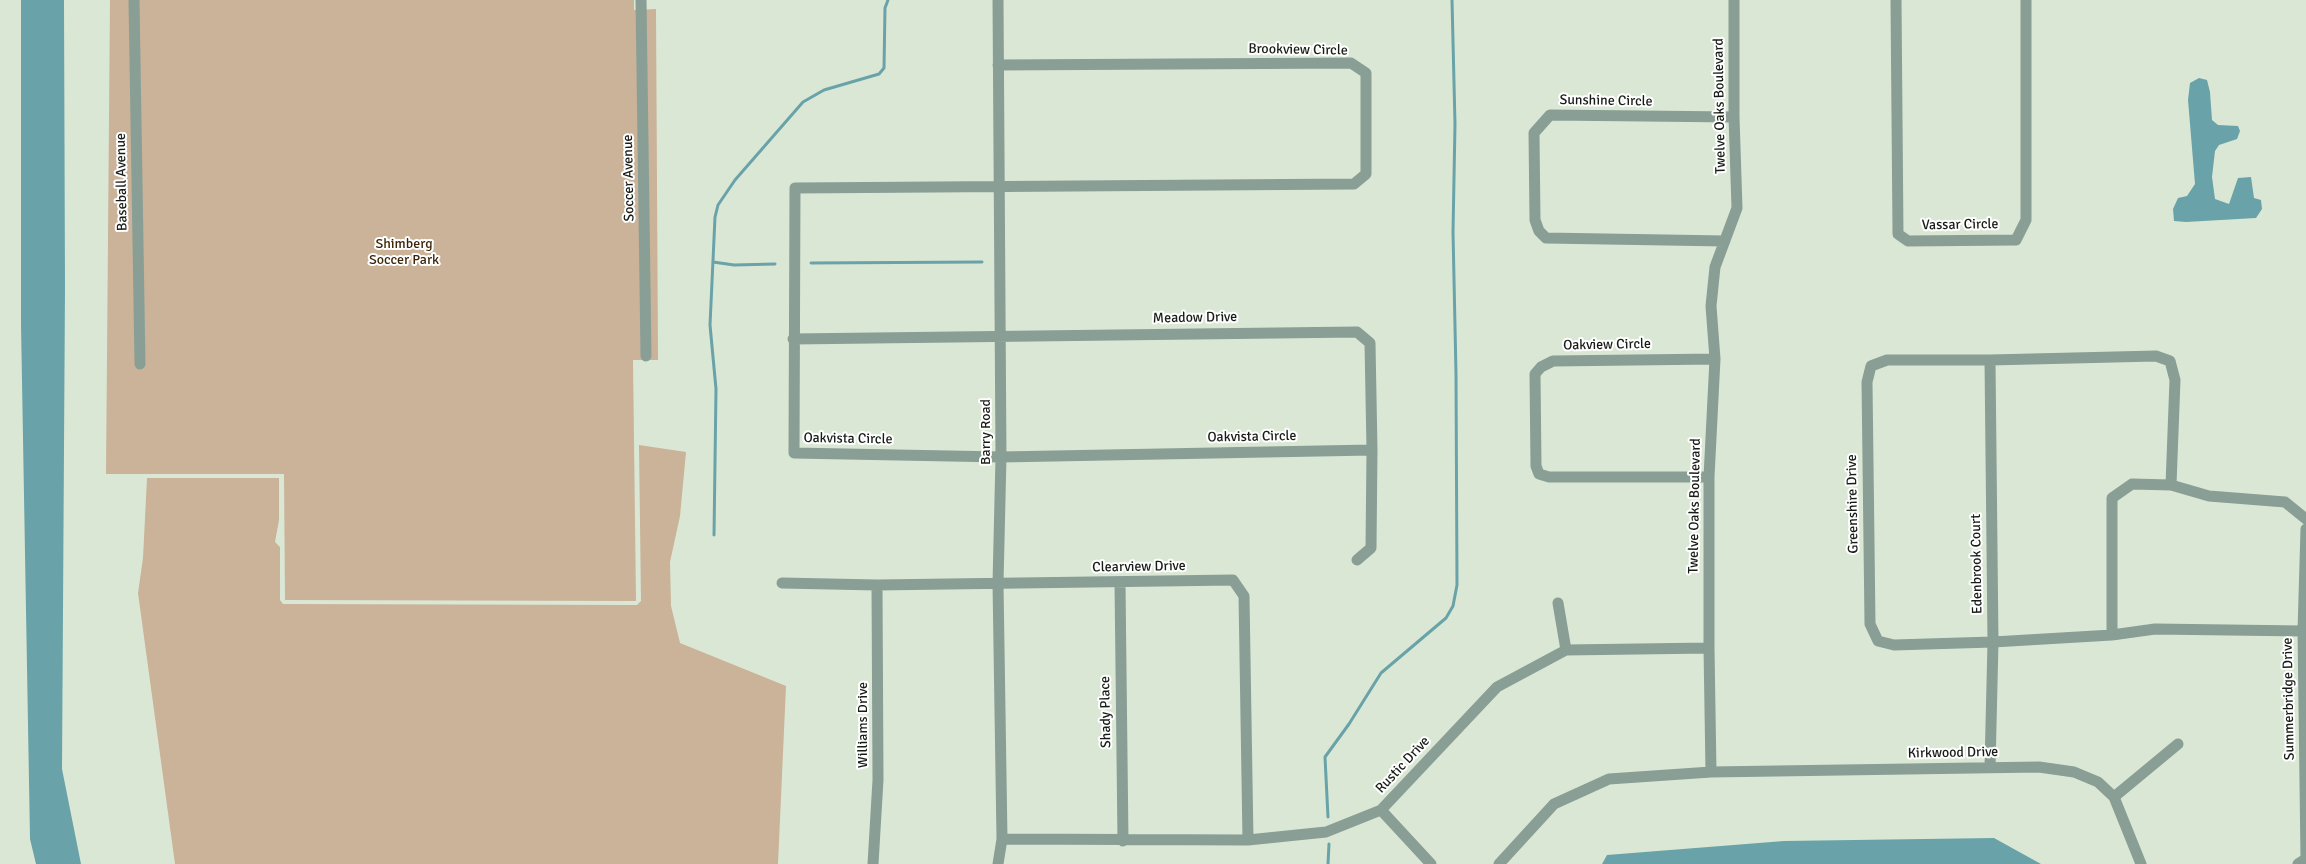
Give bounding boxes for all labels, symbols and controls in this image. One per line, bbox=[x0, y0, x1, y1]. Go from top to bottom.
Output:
street label: Twelve Oaks Boulevard bbox=[1710, 38, 1730, 174]
street label: Brookview Circle bbox=[1248, 41, 1348, 59]
street label: Sunshine Circle bbox=[1559, 92, 1653, 110]
street label: Baseball Avenue bbox=[113, 133, 131, 231]
street label: Soccer Avenue bbox=[620, 134, 638, 222]
street label: Vassar Circle bbox=[1921, 216, 1999, 234]
park label: Shimberg Soccer Park bbox=[369, 236, 439, 268]
street label: Meadow Drive bbox=[1153, 309, 1237, 327]
street label: Oakview Circle bbox=[1563, 336, 1651, 354]
street label: Barry Road bbox=[978, 399, 994, 465]
street label: Oakvista Circle bbox=[1207, 428, 1297, 446]
street label: Oakvista Circle bbox=[803, 430, 893, 448]
street label: Twelve Oaks Boulevard bbox=[1685, 438, 1705, 574]
street label: Greenshire Drive bbox=[1844, 454, 1862, 554]
street label: Edenbrook Court bbox=[1968, 514, 1986, 614]
street label: Clearview Drive bbox=[1092, 558, 1186, 576]
street label: Summerbridge Drive bbox=[2280, 638, 2298, 760]
street label: Shady Place bbox=[1097, 676, 1115, 748]
street label: Williams Drive bbox=[855, 682, 871, 768]
street label: Rustic Drive bbox=[1372, 733, 1434, 797]
street label: Kirkwood Drive bbox=[1908, 744, 1998, 762]

